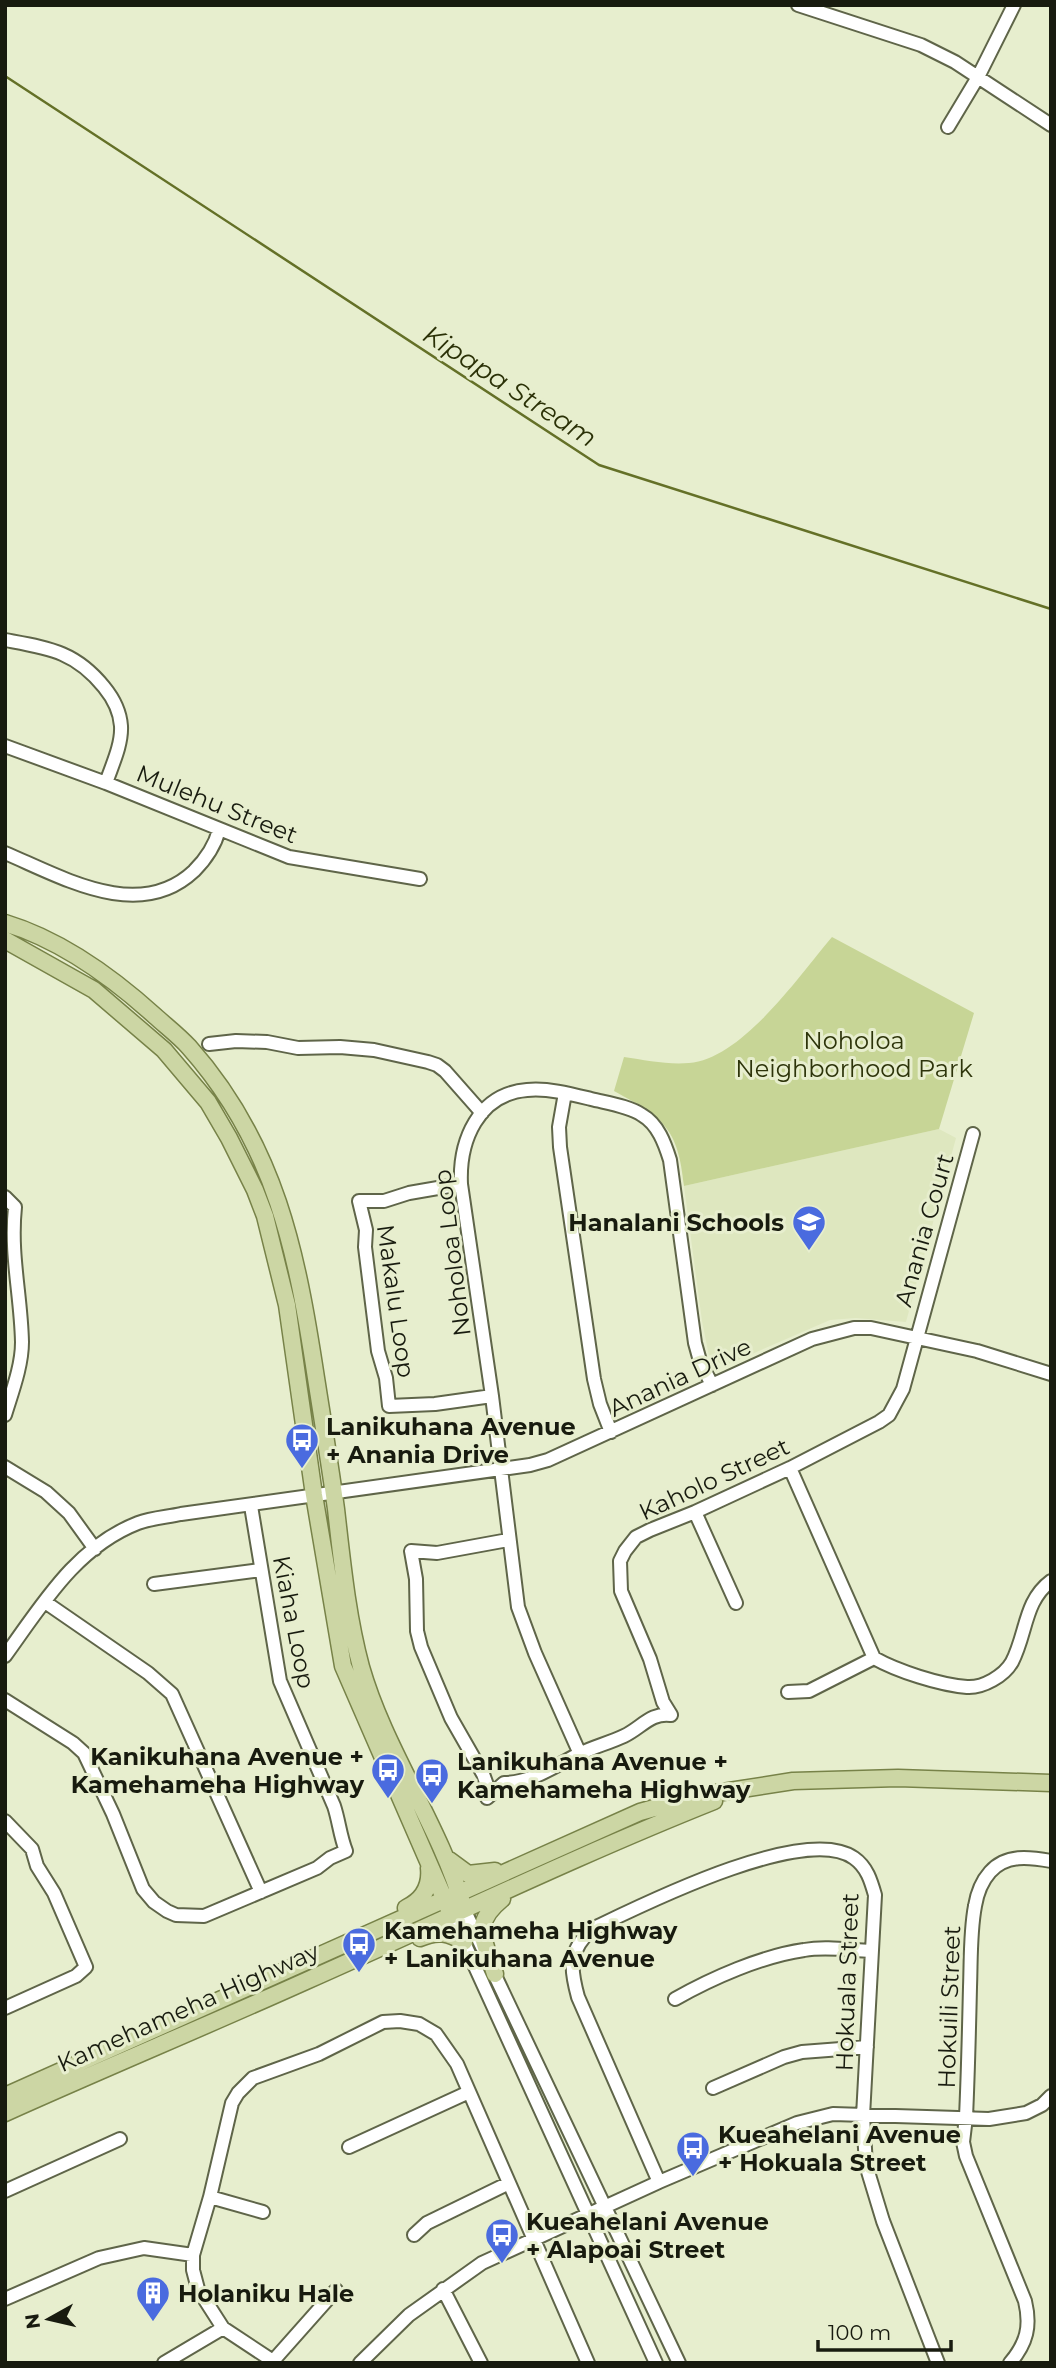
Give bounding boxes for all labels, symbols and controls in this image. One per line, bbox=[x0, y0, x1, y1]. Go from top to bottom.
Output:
water label: Kipapa Stream bbox=[417, 318, 603, 454]
street label: Mulehu Street bbox=[132, 758, 302, 850]
park label: Noholoa Neighborhood Park bbox=[735, 1026, 973, 1083]
street label: Anania Court bbox=[888, 1150, 960, 1310]
street label: Noholoa Loop bbox=[427, 1168, 477, 1338]
school or university icon: Hanalani Schools bbox=[790, 1203, 828, 1252]
place label: Hanalani Schools bbox=[568, 1208, 784, 1237]
street label: Makalu Loop bbox=[371, 1222, 421, 1380]
street label: Anania Drive bbox=[604, 1331, 756, 1423]
place label: Lanikuhana Avenue + Anania Drive bbox=[326, 1412, 576, 1469]
bus stop icon: Lanikuhana Avenue + Anania Drive bbox=[283, 1421, 321, 1470]
street label: Kaholo Street bbox=[634, 1431, 794, 1526]
street label: Kiaha Loop bbox=[267, 1553, 321, 1691]
place label: Kanikuhana Avenue + Kamehameha Highway bbox=[71, 1742, 365, 1799]
place label: Lanikuhana Avenue + Kamehameha Highway bbox=[457, 1747, 751, 1804]
bus stop icon: Kanikuhana Avenue + Kamehameha Highway bbox=[369, 1751, 407, 1800]
bus stop icon: Lanikuhana Avenue + Kamehameha Highway bbox=[413, 1756, 451, 1805]
street label: Hokuala Street bbox=[829, 1892, 865, 2072]
place label: Kamehameha Highway + Lanikuhana Avenue bbox=[384, 1916, 678, 1973]
bus stop icon: Kamehameha Highway + Lanikuhana Avenue bbox=[340, 1925, 378, 1974]
street label: Hokuili Street bbox=[932, 1925, 966, 2089]
street label: Kamehameha Highway bbox=[53, 1936, 323, 2078]
place label: Kueahelani Avenue + Hokuala Street bbox=[718, 2120, 961, 2177]
bus stop icon: Kueahelani Avenue + Hokuala Street bbox=[674, 2129, 712, 2178]
place label: Kueahelani Avenue + Alapoai Street bbox=[526, 2207, 769, 2264]
bus stop icon: Kueahelani Avenue + Alapoai Street bbox=[483, 2216, 521, 2265]
building icon: Holaniku Hale bbox=[134, 2274, 172, 2323]
place label: Holaniku Hale bbox=[178, 2279, 354, 2308]
north arrow bbox=[14, 2284, 84, 2354]
scale bar bbox=[818, 2308, 951, 2352]
text: N bbox=[20, 2312, 45, 2331]
text: 100 m bbox=[828, 2320, 891, 2345]

